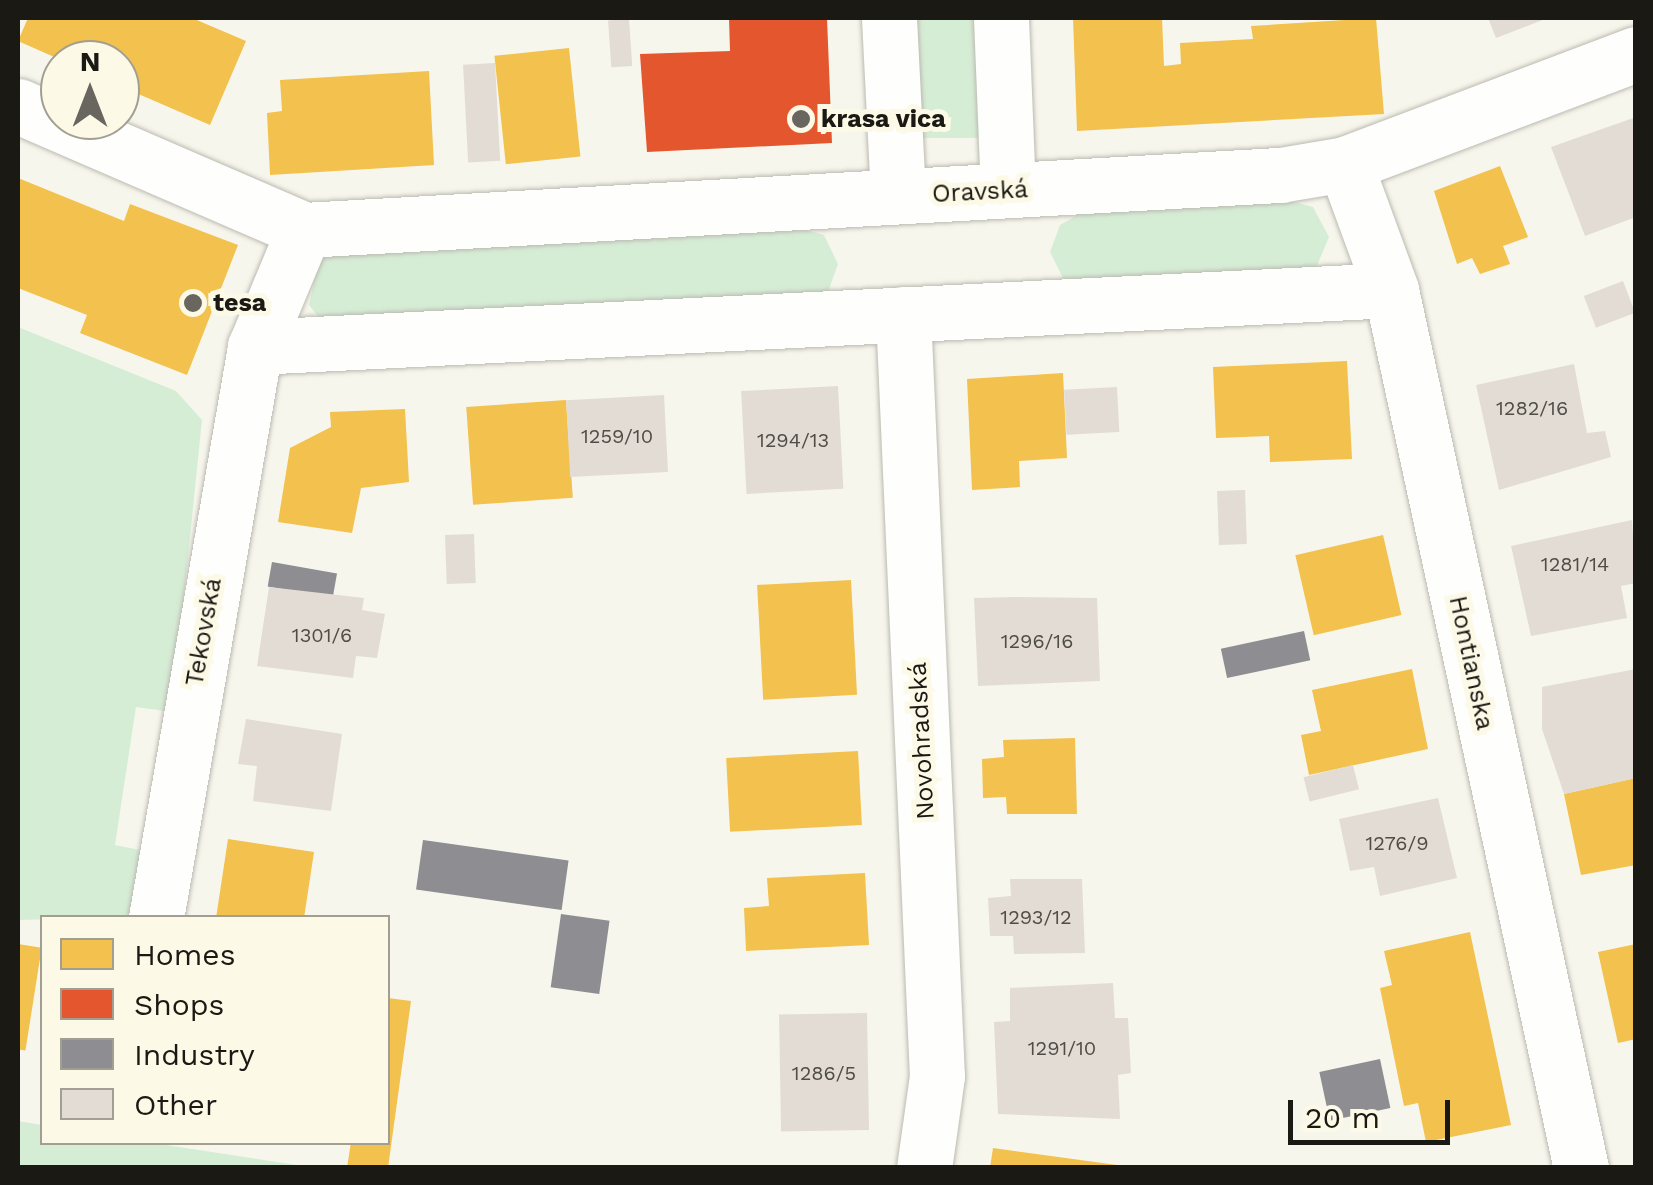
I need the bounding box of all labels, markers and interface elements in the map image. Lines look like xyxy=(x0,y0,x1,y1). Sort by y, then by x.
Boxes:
north arrow xyxy=(40,40,140,140)
text: N xyxy=(80,45,100,78)
place label: krasa vica xyxy=(821,104,947,134)
marker: krasa vica xyxy=(790,108,812,130)
street label: Oravská xyxy=(931,175,1029,209)
place label: tesa xyxy=(213,288,266,318)
marker: tesa xyxy=(182,292,204,314)
house number: 1282/16 xyxy=(1496,396,1568,420)
house number: 1259/10 xyxy=(581,424,653,448)
house number: 1294/13 xyxy=(757,428,829,452)
house number: 1281/14 xyxy=(1541,552,1609,576)
street label: Tekovská xyxy=(180,576,228,688)
street label: Hontianska xyxy=(1442,593,1500,733)
house number: 1301/6 xyxy=(292,623,352,647)
house number: 1296/16 xyxy=(1001,629,1073,653)
street label: Novohradská xyxy=(903,662,941,820)
house number: 1276/9 xyxy=(1365,831,1429,855)
house number: 1293/12 xyxy=(1000,905,1072,929)
legend xyxy=(40,915,390,1145)
text: Homes xyxy=(134,937,236,972)
text: Shops xyxy=(134,987,224,1022)
house number: 1291/10 xyxy=(1028,1036,1096,1060)
text: Industry xyxy=(134,1037,255,1072)
house number: 1286/5 xyxy=(792,1061,856,1085)
scale bar xyxy=(1293,1080,1456,1142)
text: Other xyxy=(134,1087,217,1122)
text: 20 m xyxy=(1305,1100,1380,1135)

